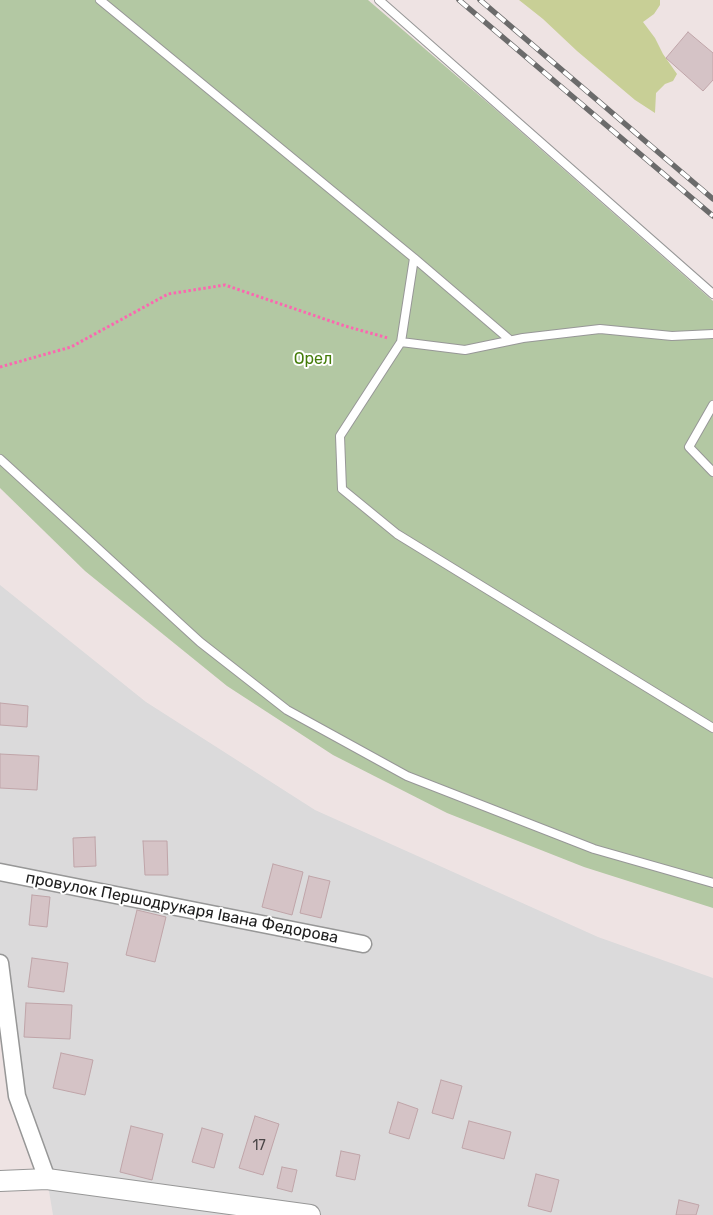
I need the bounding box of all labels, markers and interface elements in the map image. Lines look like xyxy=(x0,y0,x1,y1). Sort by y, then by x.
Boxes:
park label: Орел xyxy=(294,349,332,369)
street label: провулок Першодрукаря Івана Федорова xyxy=(24,868,340,948)
house number: 17 xyxy=(252,1138,266,1154)

